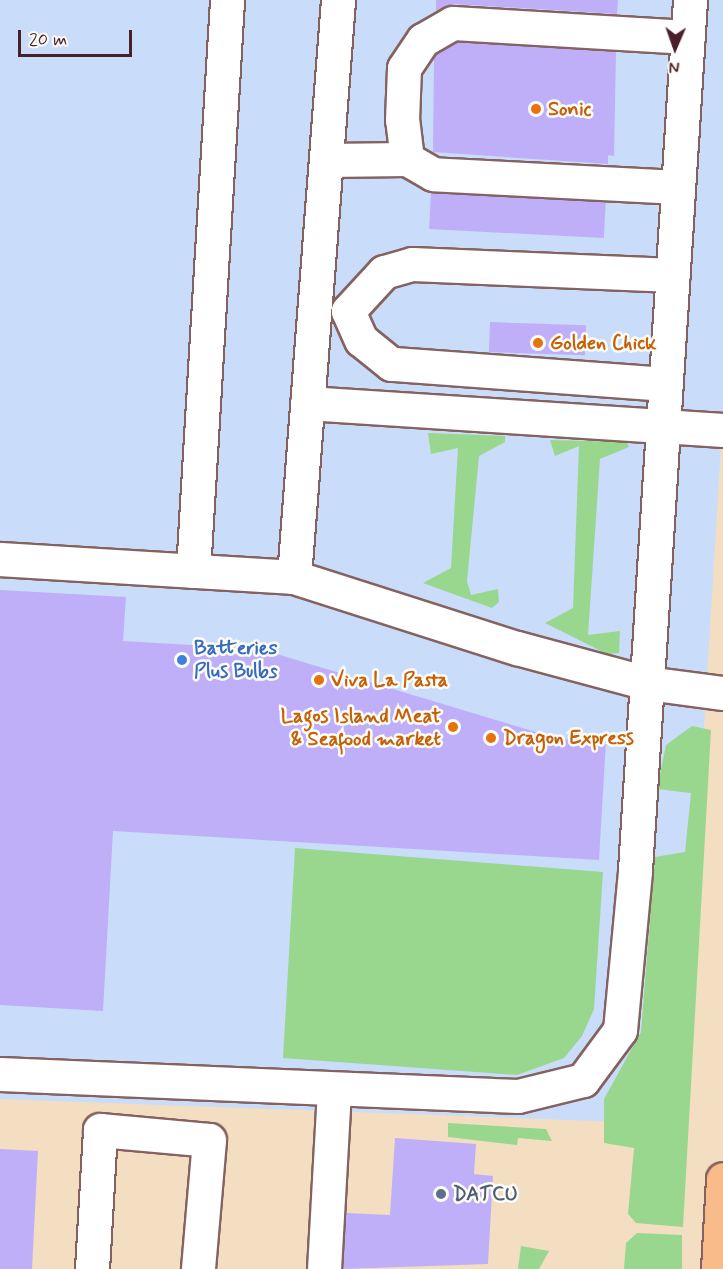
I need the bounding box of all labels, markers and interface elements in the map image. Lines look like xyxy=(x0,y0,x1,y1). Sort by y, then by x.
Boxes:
scale bar xyxy=(21,18,135,56)
north arrow xyxy=(645,18,705,78)
text: 20 m xyxy=(29,28,67,52)
text: N xyxy=(669,56,680,77)
place label: Sonic xyxy=(548,97,591,121)
marker: Sonic xyxy=(529,102,543,116)
place label: Golden Chick xyxy=(550,331,659,355)
marker: Golden Chick xyxy=(531,336,545,350)
place label: Batteries Plus Bulbs xyxy=(194,636,280,683)
marker: Batteries Plus Bulbs xyxy=(175,653,189,667)
place label: Viva La Pasta xyxy=(331,668,447,692)
marker: Viva La Pasta xyxy=(312,673,326,687)
place label: Lagos Island Meat & Seafood market xyxy=(280,704,441,751)
marker: Lagos Island Meat & Seafood market xyxy=(446,720,460,734)
place label: Dragon Express xyxy=(503,726,637,750)
marker: Dragon Express xyxy=(484,731,498,745)
place label: DATCU xyxy=(453,1182,518,1206)
marker: DATCU xyxy=(434,1187,448,1201)

